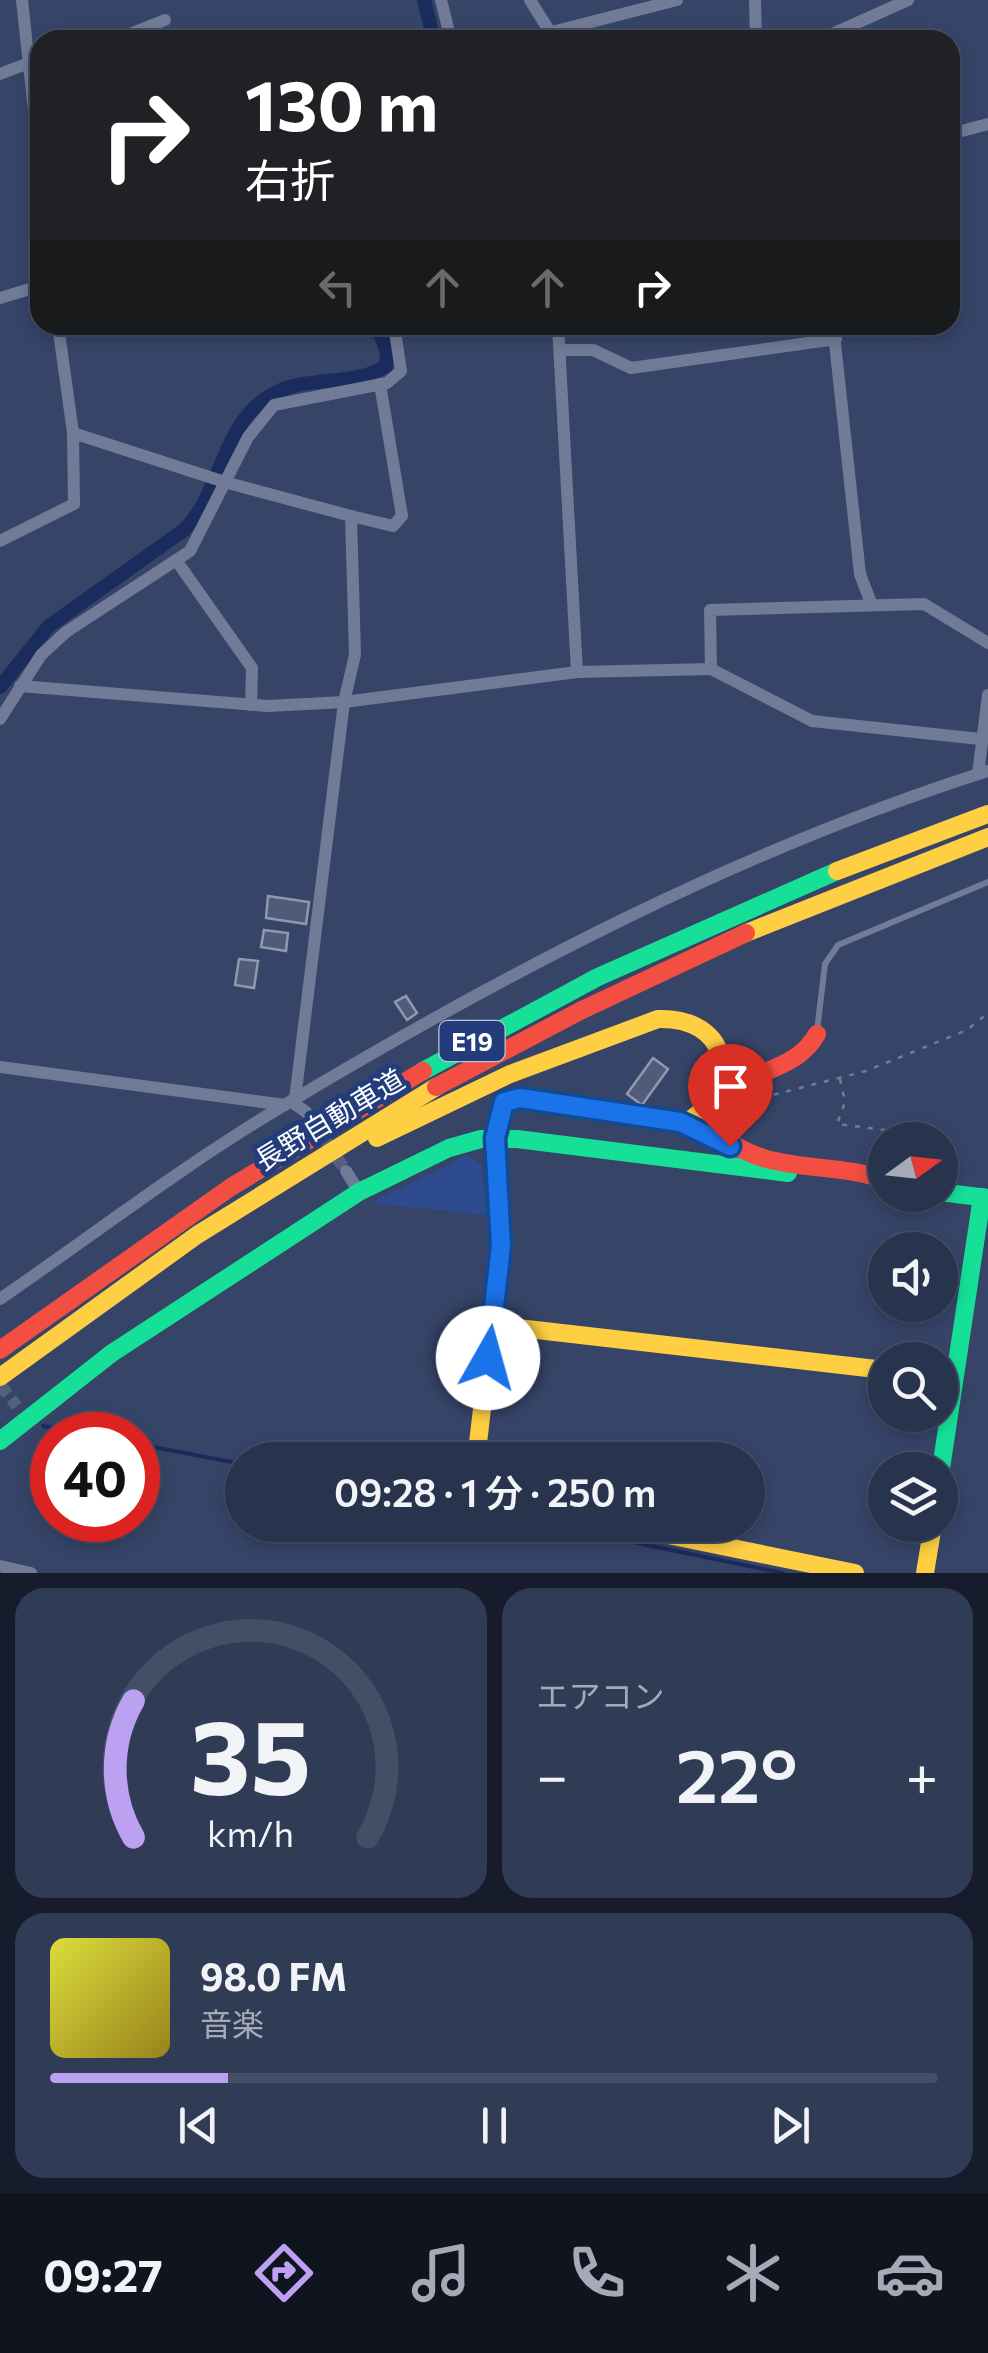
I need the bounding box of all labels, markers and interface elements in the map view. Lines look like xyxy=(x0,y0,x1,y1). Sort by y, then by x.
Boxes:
text: 130 m xyxy=(245,60,438,145)
icon: right xyxy=(80,70,210,200)
text: 右折 xyxy=(245,151,335,206)
icon: left xyxy=(310,260,365,315)
icon: ahead xyxy=(415,260,470,315)
icon: ahead xyxy=(520,260,575,315)
icon: right xyxy=(625,260,680,315)
road number: E19 xyxy=(440,1021,504,1061)
pin xyxy=(688,1044,773,1147)
icon: arrive xyxy=(703,1059,758,1114)
street label: 長野自動車道 xyxy=(248,1061,410,1177)
north arrow xyxy=(868,1122,958,1212)
map controls xyxy=(868,1122,958,1542)
button: sound xyxy=(868,1232,958,1322)
position arrow xyxy=(436,1306,540,1410)
button: search xyxy=(868,1342,958,1432)
speed limit sign: 40 xyxy=(30,1412,160,1542)
button: layers xyxy=(868,1452,958,1542)
text: 09:28 · 1 分 · 250 m xyxy=(334,1468,656,1515)
text: エアコン xyxy=(537,1675,665,1715)
text: 35 xyxy=(190,1689,311,1816)
text: 22° xyxy=(676,1727,798,1818)
text: − xyxy=(537,1740,568,1807)
text: + xyxy=(906,1740,938,1807)
text: km/h xyxy=(207,1811,294,1854)
text: 98.0 FM xyxy=(200,1952,347,1999)
text: 音楽 xyxy=(200,2003,264,2043)
icon: previous xyxy=(171,2098,226,2153)
icon: pause xyxy=(467,2098,522,2153)
icon: next xyxy=(763,2098,818,2153)
icon: directions xyxy=(249,2238,319,2308)
icon: music xyxy=(406,2238,476,2308)
icon: phone xyxy=(562,2238,632,2308)
icon: climate xyxy=(718,2238,788,2308)
icon: car xyxy=(875,2238,945,2308)
text: 09:27 xyxy=(43,2246,163,2301)

